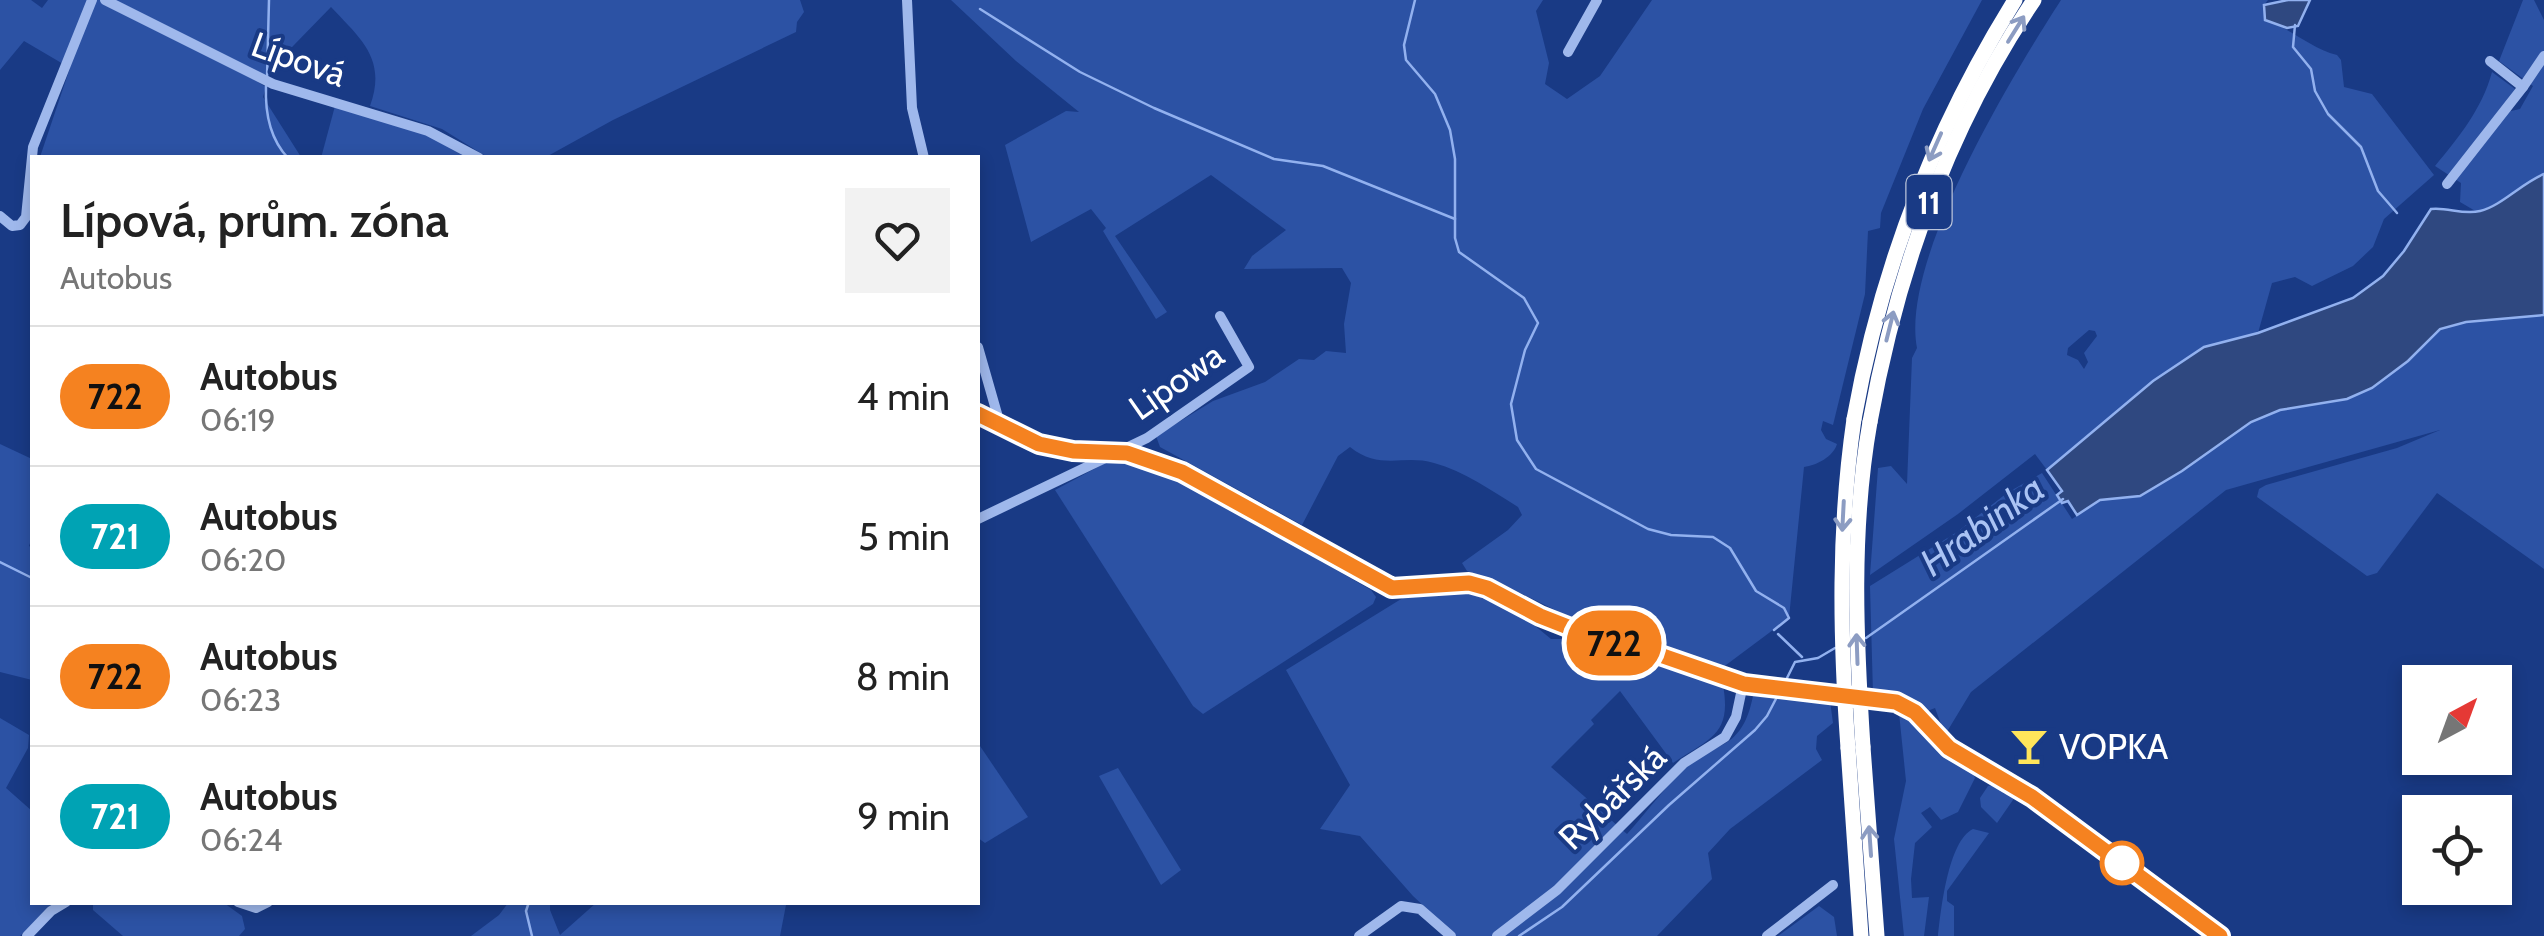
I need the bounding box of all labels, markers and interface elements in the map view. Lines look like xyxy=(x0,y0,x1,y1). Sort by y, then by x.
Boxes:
one-way arrow xyxy=(2006,15,2026,43)
street label: Lípová xyxy=(246,22,352,96)
one-way arrow xyxy=(1925,131,1944,161)
road number: 11 xyxy=(1906,175,1952,229)
button: heart xyxy=(845,188,950,293)
text: Lípová, prům. zóna xyxy=(60,191,449,249)
text: Autobus xyxy=(60,258,172,297)
one-way arrow xyxy=(1881,311,1900,343)
street label: Lipowa xyxy=(1120,333,1232,429)
text: Autobus xyxy=(200,353,338,400)
text: 4 min xyxy=(857,373,950,420)
text: 722 xyxy=(88,375,142,418)
text: 06:19 xyxy=(200,400,276,439)
water label: Hrabinka xyxy=(1911,464,2053,586)
text: Autobus xyxy=(200,493,338,540)
one-way arrow xyxy=(1833,499,1852,531)
text: 5 min xyxy=(858,513,950,560)
text: 721 xyxy=(90,515,140,558)
text: 06:20 xyxy=(200,540,286,579)
line badge: 722 xyxy=(1556,610,1672,676)
text: 722 xyxy=(1587,622,1641,665)
text: Autobus xyxy=(200,633,338,680)
one-way arrow xyxy=(1848,634,1867,666)
text: 8 min xyxy=(856,653,950,700)
text: 722 xyxy=(88,655,142,698)
north arrow xyxy=(2402,665,2512,775)
map controls xyxy=(2402,665,2512,905)
text: 06:23 xyxy=(200,680,281,719)
bar icon: VOPKA xyxy=(2008,725,2050,767)
place label: VOPKA xyxy=(2059,725,2169,768)
street label: Rybářská xyxy=(1549,735,1675,859)
text: Autobus xyxy=(200,773,338,820)
text: 9 min xyxy=(857,793,950,840)
text: 721 xyxy=(90,795,140,838)
button: locate xyxy=(2402,795,2512,905)
text: 06:24 xyxy=(200,820,282,859)
one-way arrow xyxy=(1860,826,1879,858)
unlabelled marker xyxy=(2101,842,2143,884)

